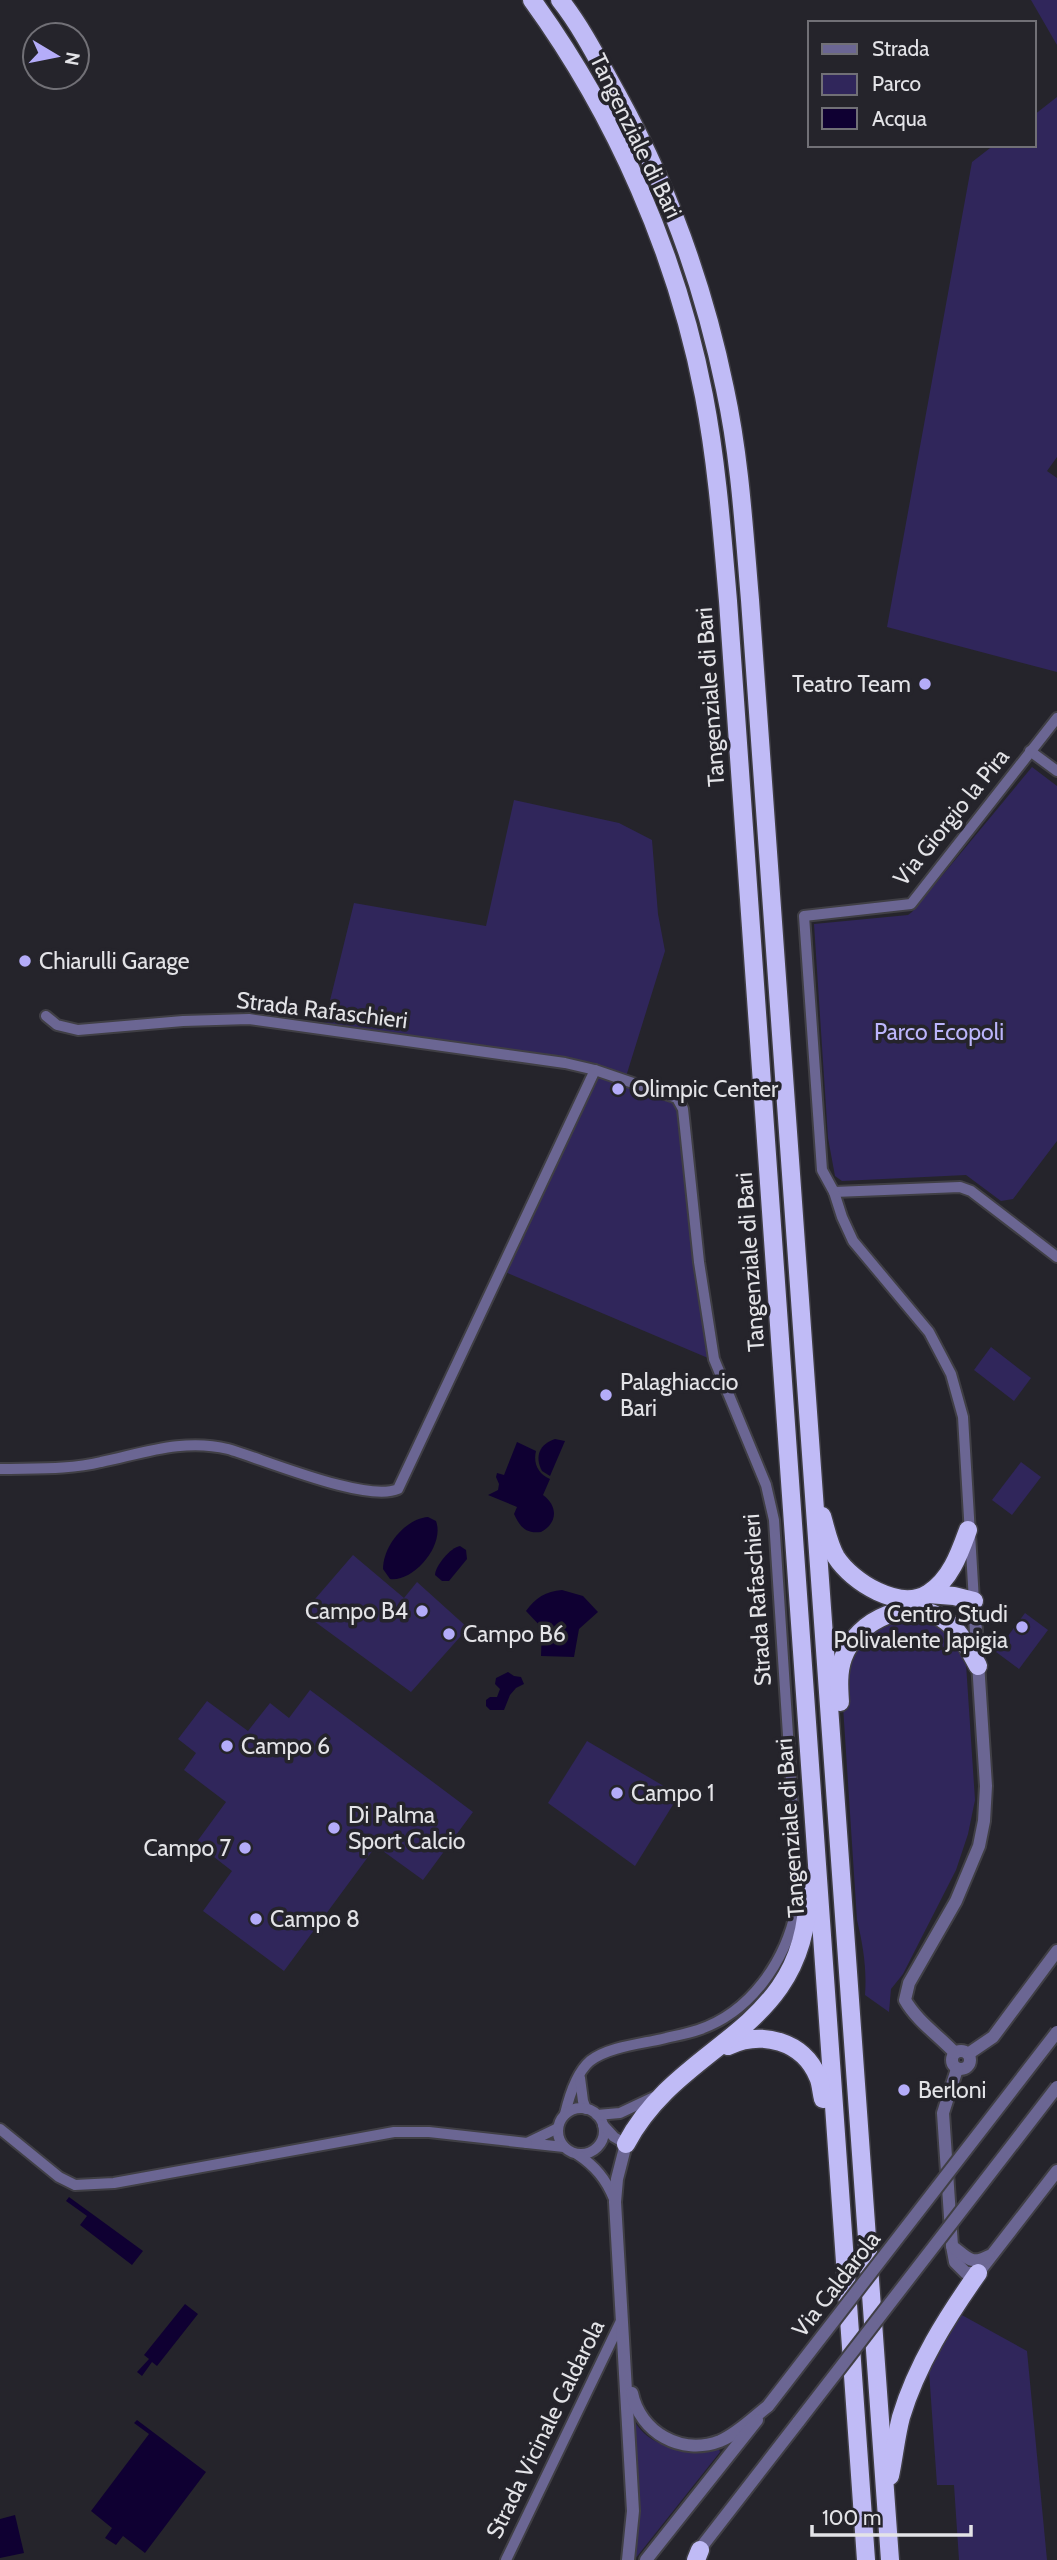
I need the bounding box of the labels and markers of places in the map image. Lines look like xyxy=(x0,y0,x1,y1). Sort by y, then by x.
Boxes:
place label: Teatro Team xyxy=(792,670,911,698)
marker: Teatro Team xyxy=(917,676,933,692)
place label: Chiarulli Garage xyxy=(39,947,190,975)
marker: Chiarulli Garage xyxy=(17,953,33,969)
place label: Olimpic Center xyxy=(632,1075,779,1103)
marker: Olimpic Center xyxy=(610,1081,626,1097)
place label: Palaghiaccio Bari xyxy=(620,1368,738,1422)
marker: Palaghiaccio Bari xyxy=(598,1387,614,1403)
place label: Campo B4 xyxy=(305,1597,408,1625)
place label: Centro Studi Polivalente Japigia xyxy=(833,1600,1008,1654)
marker: Campo B4 xyxy=(414,1603,430,1619)
marker: Centro Studi Polivalente Japigia xyxy=(1014,1619,1030,1635)
place label: Campo B6 xyxy=(463,1620,566,1648)
marker: Campo B6 xyxy=(441,1626,457,1642)
place label: Campo 6 xyxy=(241,1732,330,1760)
marker: Campo 6 xyxy=(219,1738,235,1754)
place label: Campo 1 xyxy=(631,1779,715,1807)
marker: Campo 1 xyxy=(609,1785,625,1801)
place label: Di Palma Sport Calcio xyxy=(348,1801,465,1855)
marker: Di Palma Sport Calcio xyxy=(326,1820,342,1836)
place label: Campo 7 xyxy=(143,1834,231,1862)
marker: Campo 7 xyxy=(237,1840,253,1856)
place label: Campo 8 xyxy=(270,1905,360,1933)
marker: Campo 8 xyxy=(248,1911,264,1927)
place label: Berloni xyxy=(918,2076,986,2104)
marker: Berloni xyxy=(896,2082,912,2098)

